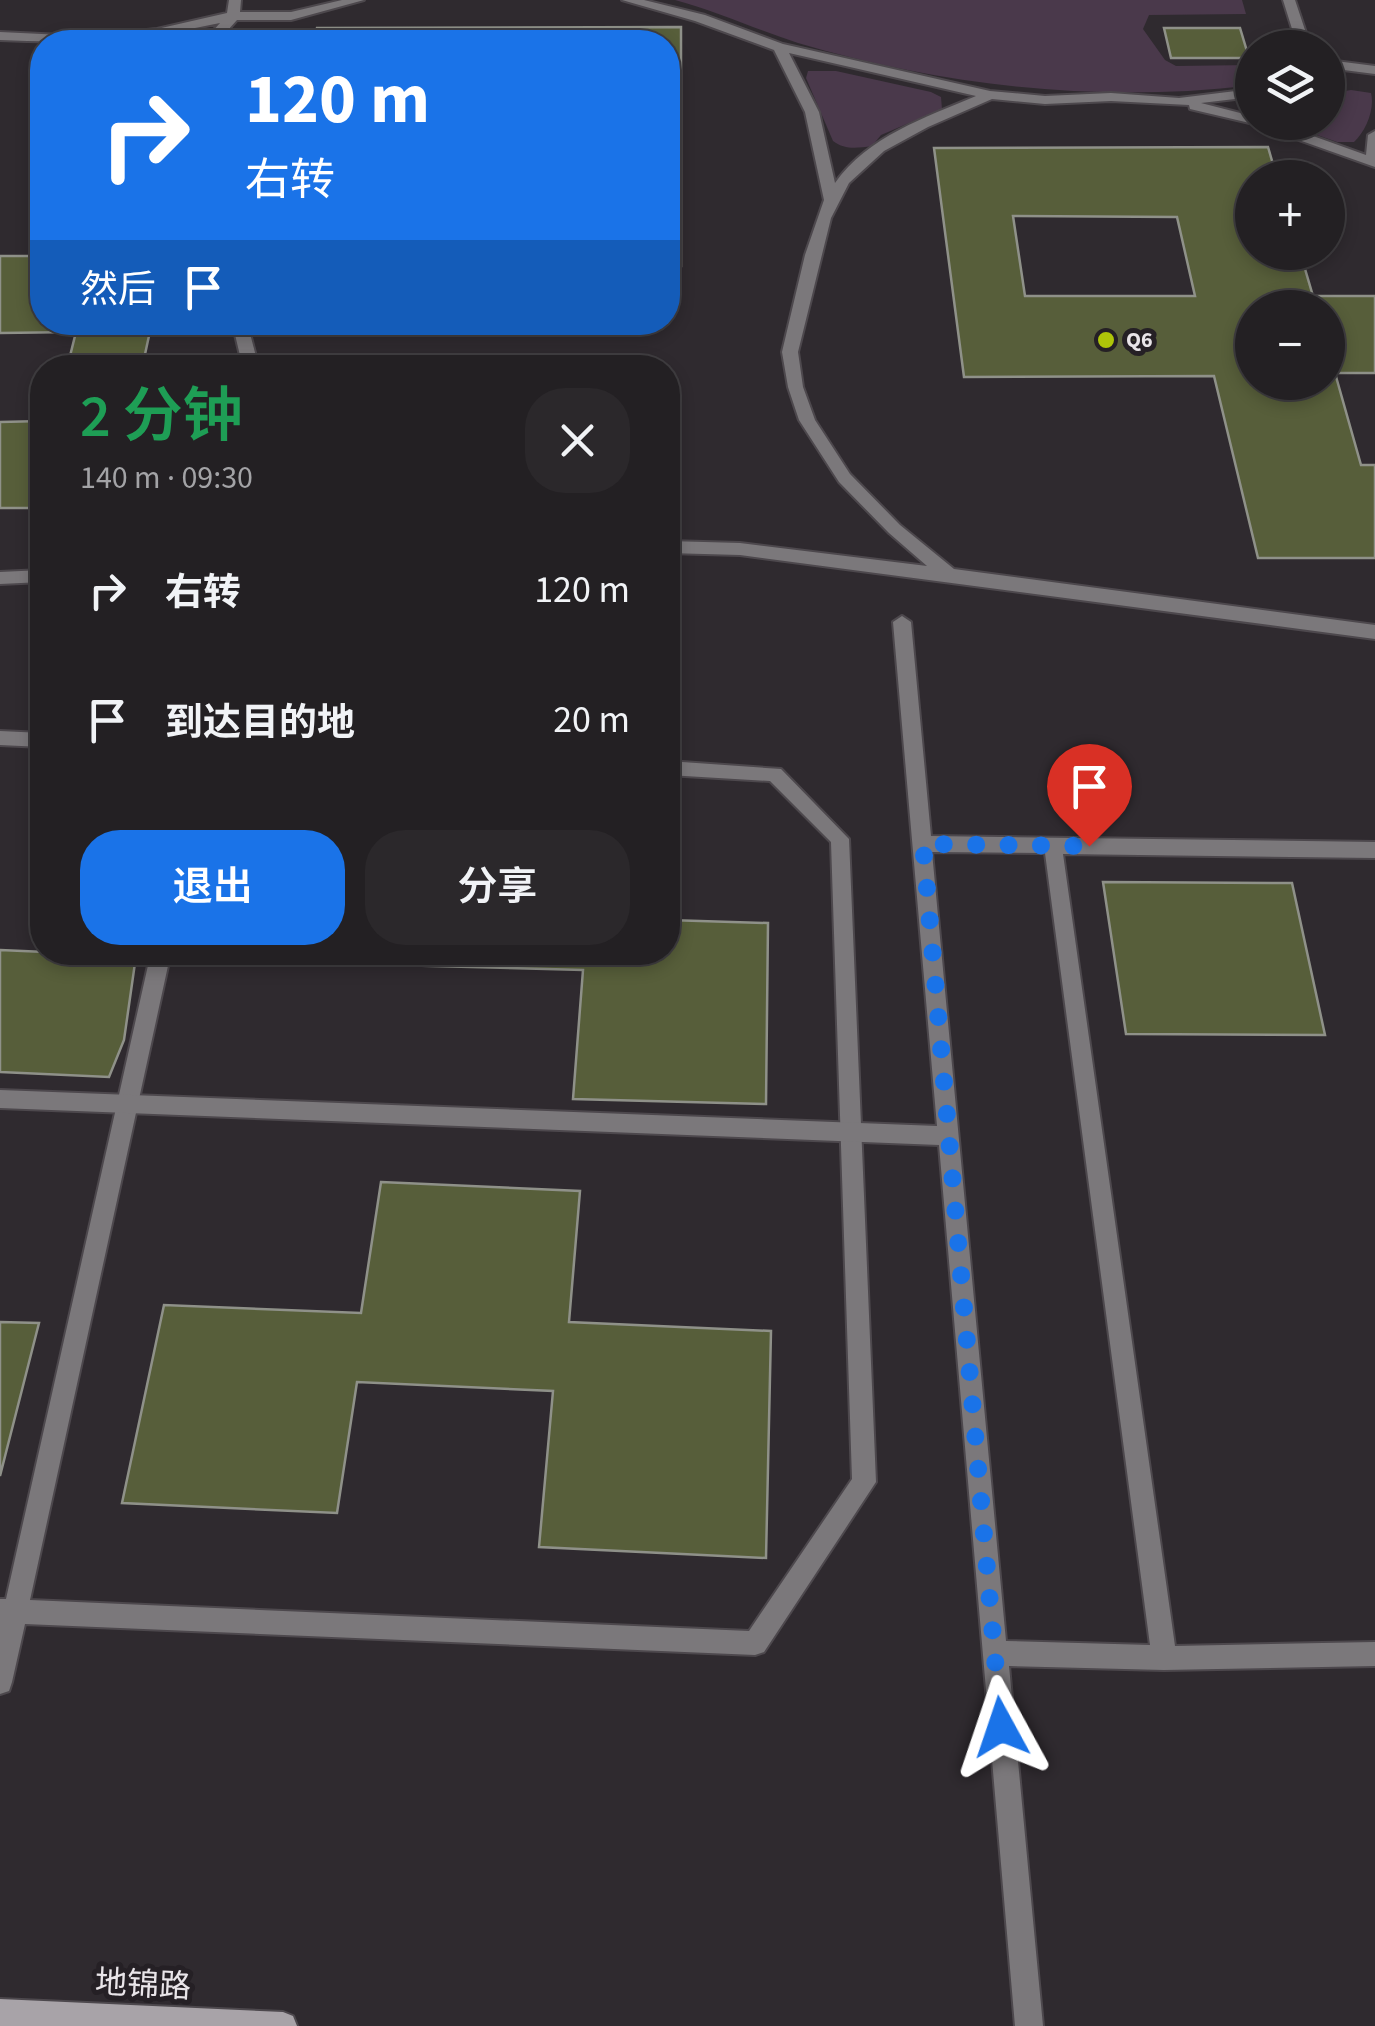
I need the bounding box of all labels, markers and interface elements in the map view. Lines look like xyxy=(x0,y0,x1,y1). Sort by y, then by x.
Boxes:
map controls xyxy=(1235,30,1345,400)
button: layers xyxy=(1235,30,1345,140)
text: 120 m xyxy=(245,50,430,150)
icon: right xyxy=(80,70,210,200)
text: 右转 xyxy=(245,149,335,213)
button: + xyxy=(1235,160,1345,270)
icon: arrive xyxy=(176,260,231,315)
text: 然后 xyxy=(80,263,156,317)
button: − xyxy=(1235,290,1345,400)
place label: Q6 xyxy=(1126,324,1153,356)
marker: Q6 xyxy=(1095,329,1117,351)
text: 2 分钟 xyxy=(80,375,243,460)
button: close xyxy=(525,388,630,493)
text: 140 m · 09:30 xyxy=(80,455,253,501)
icon: right xyxy=(80,563,135,618)
text: 120 m xyxy=(534,563,630,617)
text: 右转 xyxy=(165,566,241,620)
icon: arrive xyxy=(80,693,135,748)
text: 20 m xyxy=(553,693,630,747)
text: 到达目的地 xyxy=(165,696,355,750)
pin xyxy=(1047,744,1132,847)
icon: arrive xyxy=(1062,759,1117,814)
button: 退出 xyxy=(80,830,345,945)
button: 分享 xyxy=(365,830,630,945)
position arrow xyxy=(949,1675,1053,1779)
street label: 地锦路 xyxy=(94,1960,192,2010)

